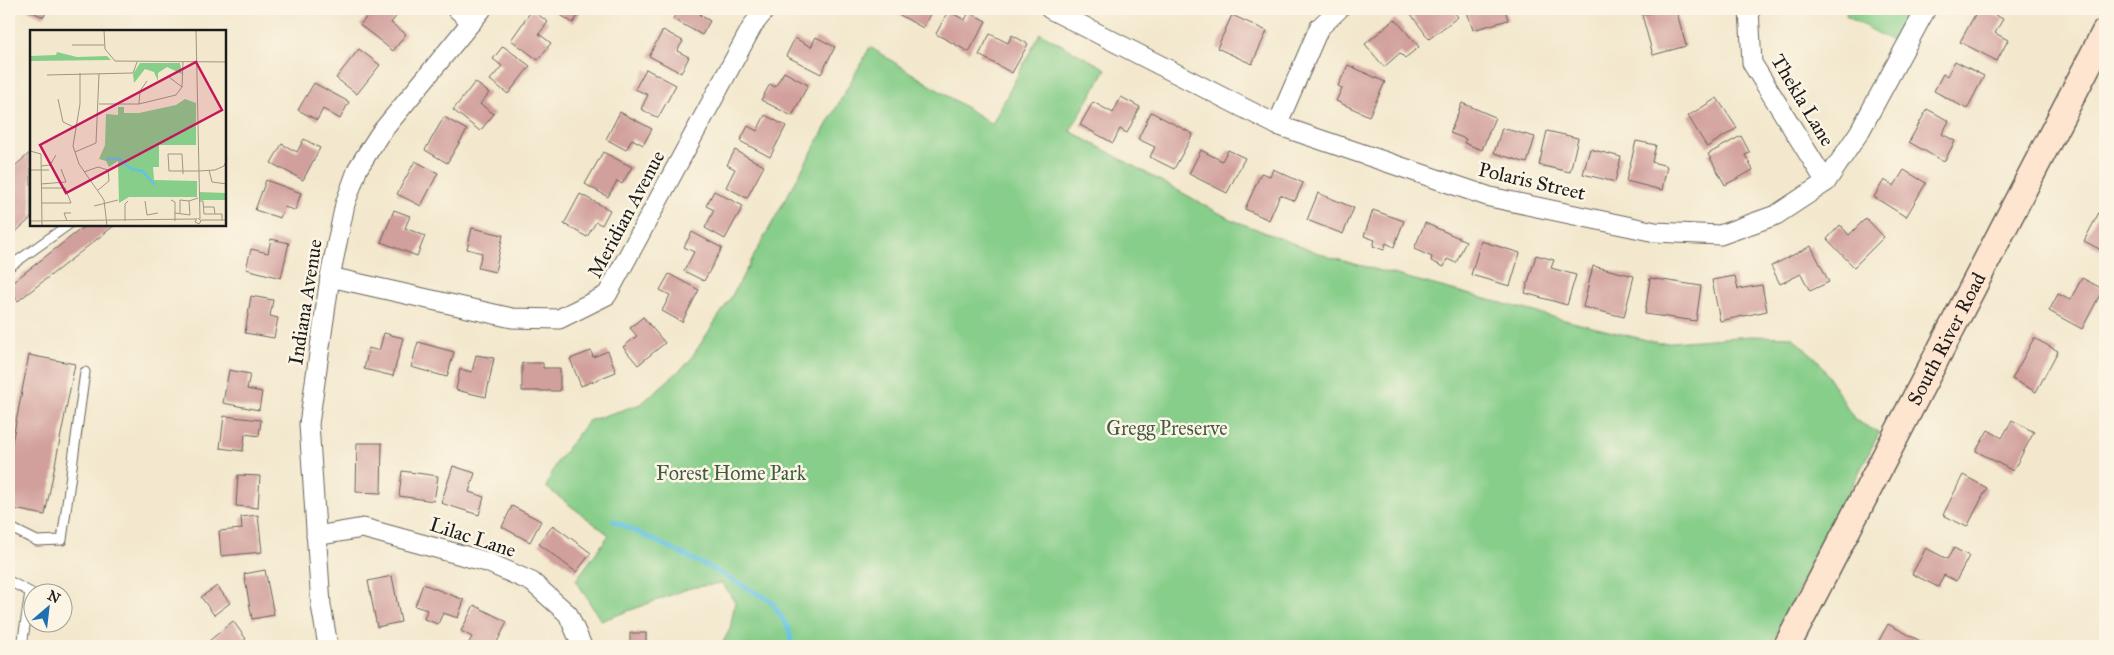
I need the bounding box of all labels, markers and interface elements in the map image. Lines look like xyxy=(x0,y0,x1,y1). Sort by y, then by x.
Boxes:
inset map xyxy=(30,30,226,226)
street label: Thekla Lane xyxy=(1766,50,1840,150)
street label: Meridian Avenue xyxy=(582,146,670,282)
street label: Polaris Street xyxy=(1476,157,1588,205)
street label: Indiana Avenue xyxy=(283,237,327,367)
street label: South River Road xyxy=(1902,268,1990,409)
park label: Gregg Preserve xyxy=(1106,416,1228,441)
park label: Forest Home Park xyxy=(656,461,807,485)
street label: Lilac Lane xyxy=(427,512,519,562)
north arrow xyxy=(22,582,72,632)
text: N xyxy=(45,587,63,607)

